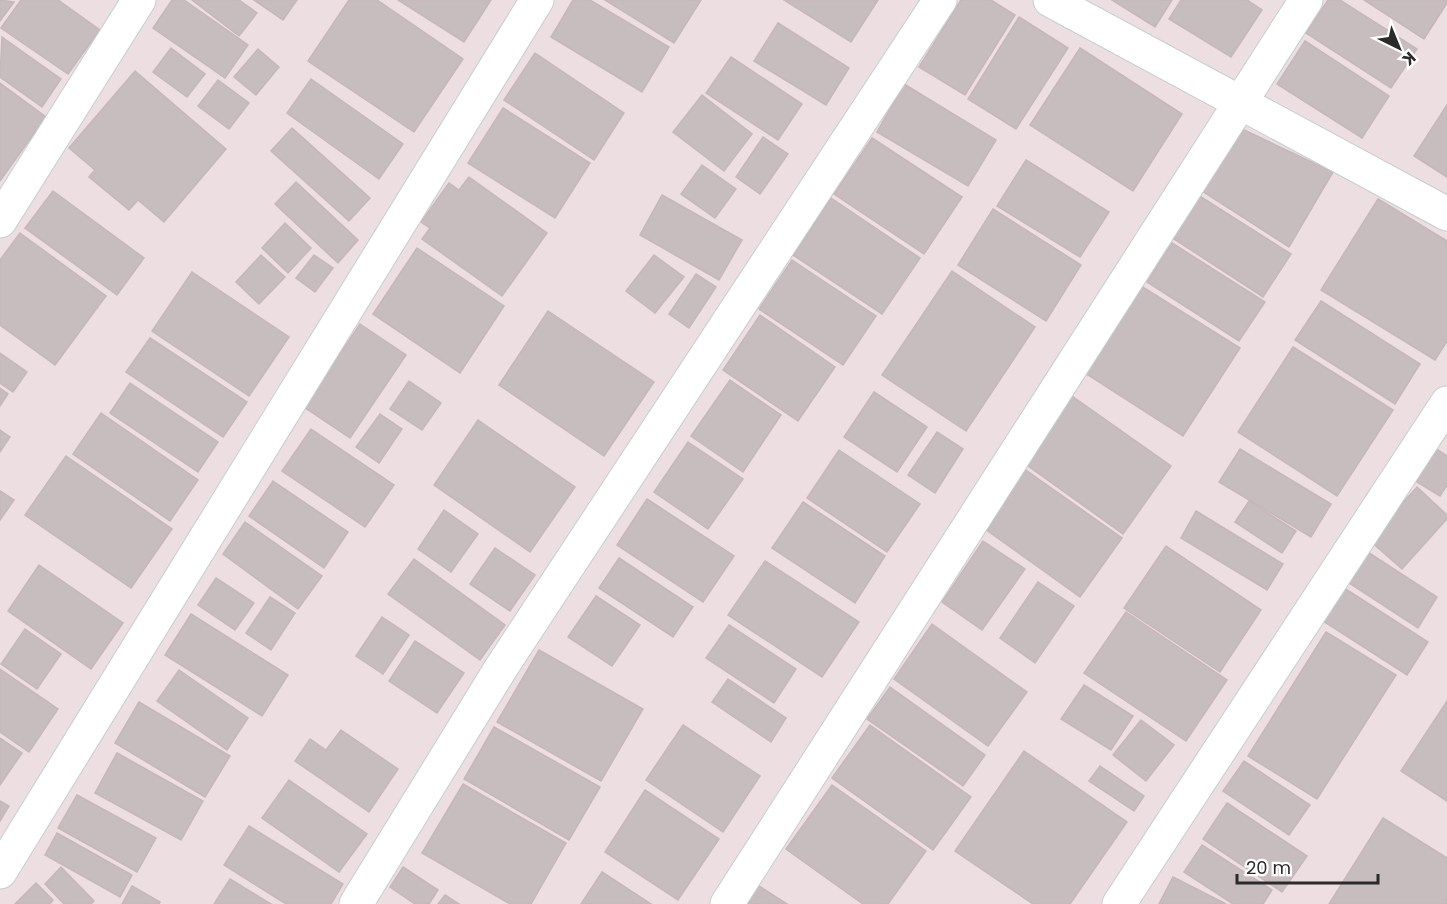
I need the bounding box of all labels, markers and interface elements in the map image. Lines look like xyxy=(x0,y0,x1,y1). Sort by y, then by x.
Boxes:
north arrow xyxy=(1369,18,1429,78)
text: K xyxy=(1397,46,1421,71)
scale bar xyxy=(1237,847,1378,885)
text: 20 m xyxy=(1246,855,1291,880)

